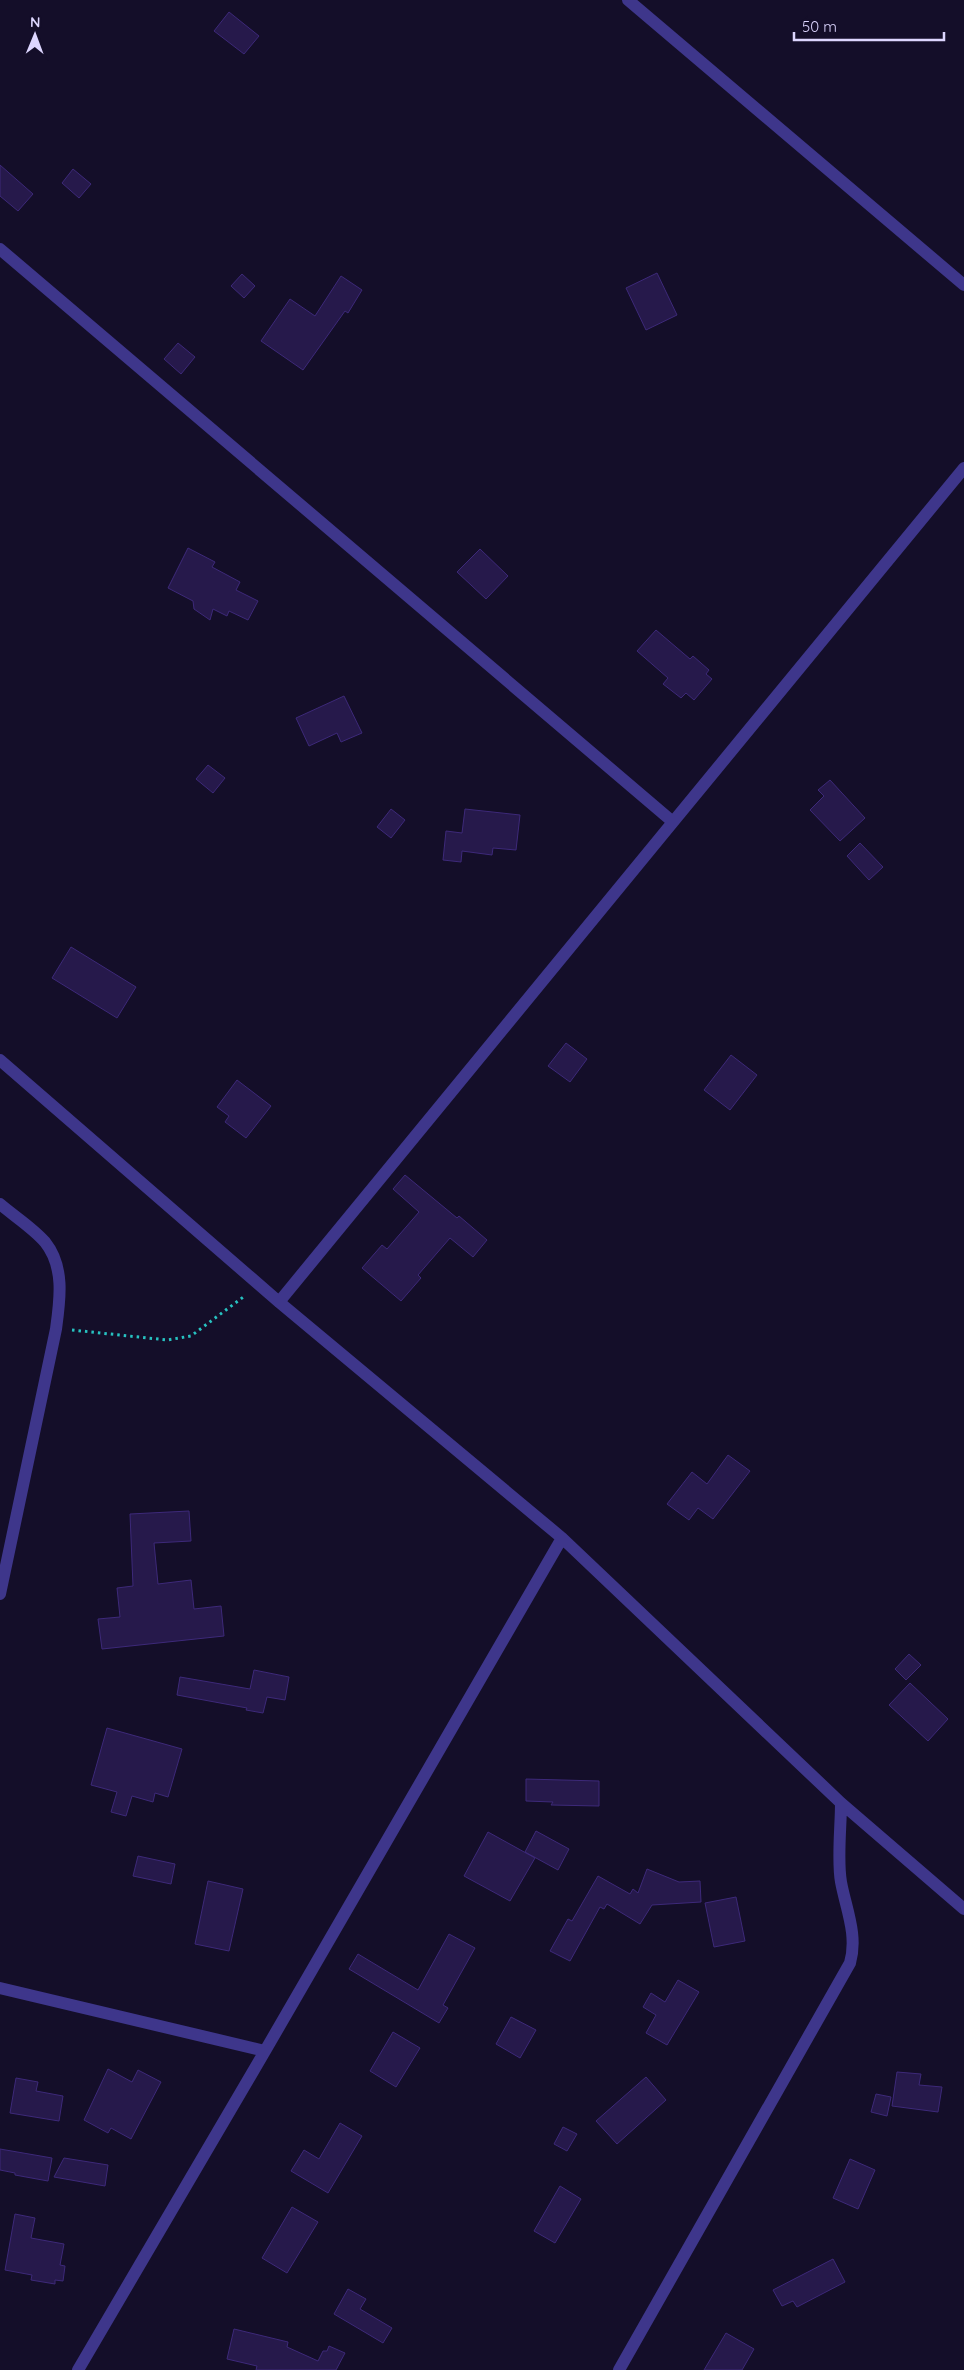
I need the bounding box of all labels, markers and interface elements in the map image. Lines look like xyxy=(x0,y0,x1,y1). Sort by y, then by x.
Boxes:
north arrow xyxy=(10,10,60,60)
scale bar xyxy=(794,10,944,42)
text: N xyxy=(30,13,41,31)
text: 50 m xyxy=(802,17,837,36)

